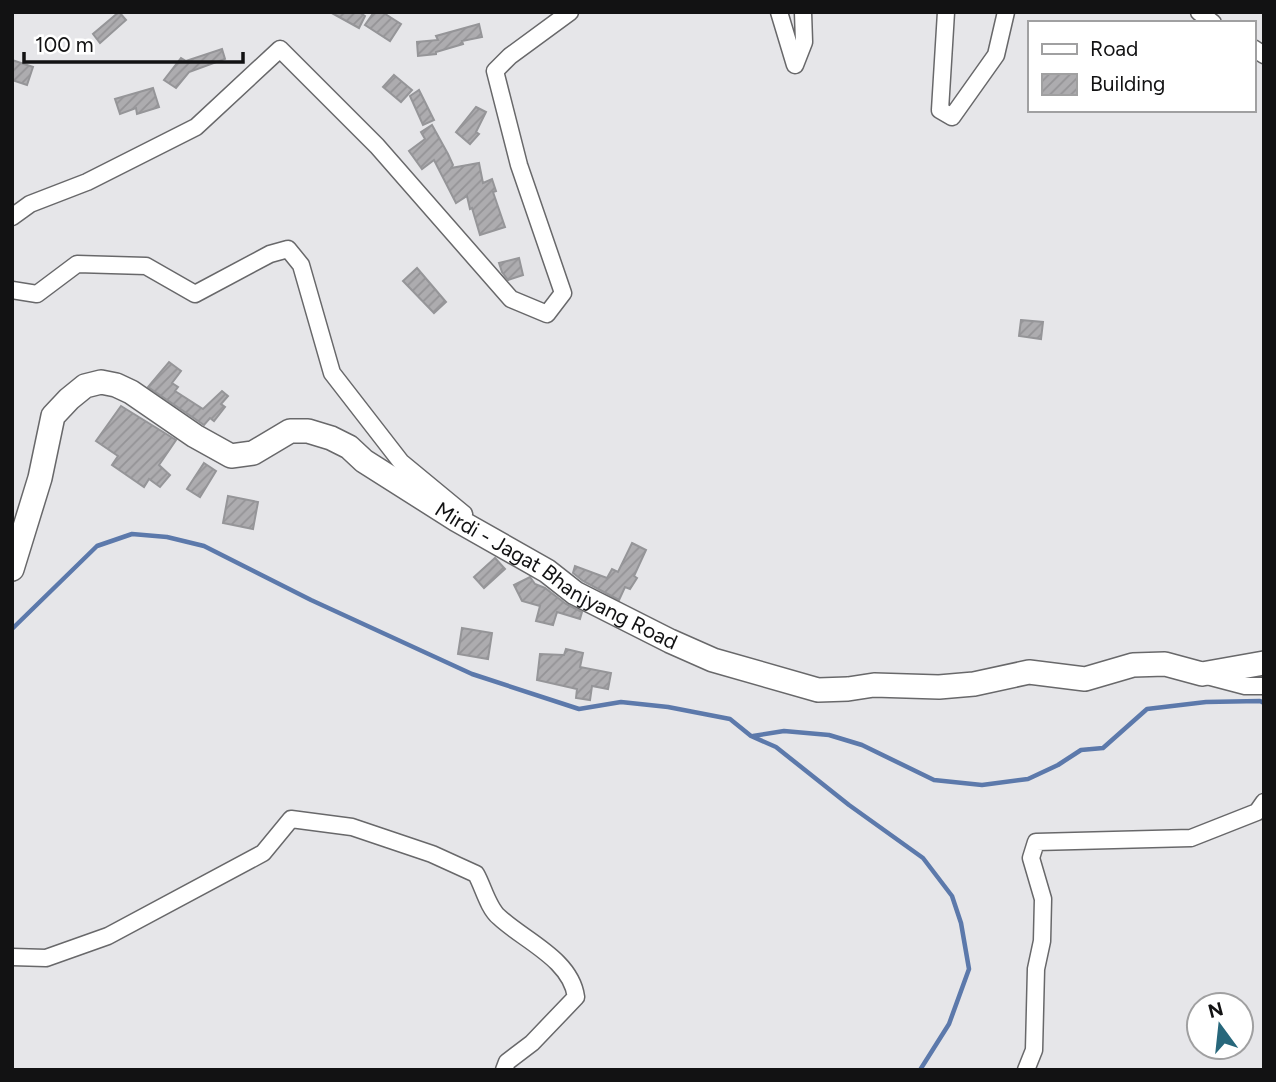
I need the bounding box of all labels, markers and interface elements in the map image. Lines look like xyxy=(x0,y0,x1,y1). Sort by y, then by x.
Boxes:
scale bar xyxy=(24,21,243,65)
legend xyxy=(1028,21,1255,112)
text: 100 m xyxy=(35,32,94,57)
text: Road xyxy=(1090,36,1138,61)
text: Building xyxy=(1090,71,1165,96)
street label: Mirdi - Jagat Bhanjyang Road xyxy=(431,496,681,655)
north arrow xyxy=(1185,991,1255,1061)
text: N xyxy=(1206,997,1226,1023)

